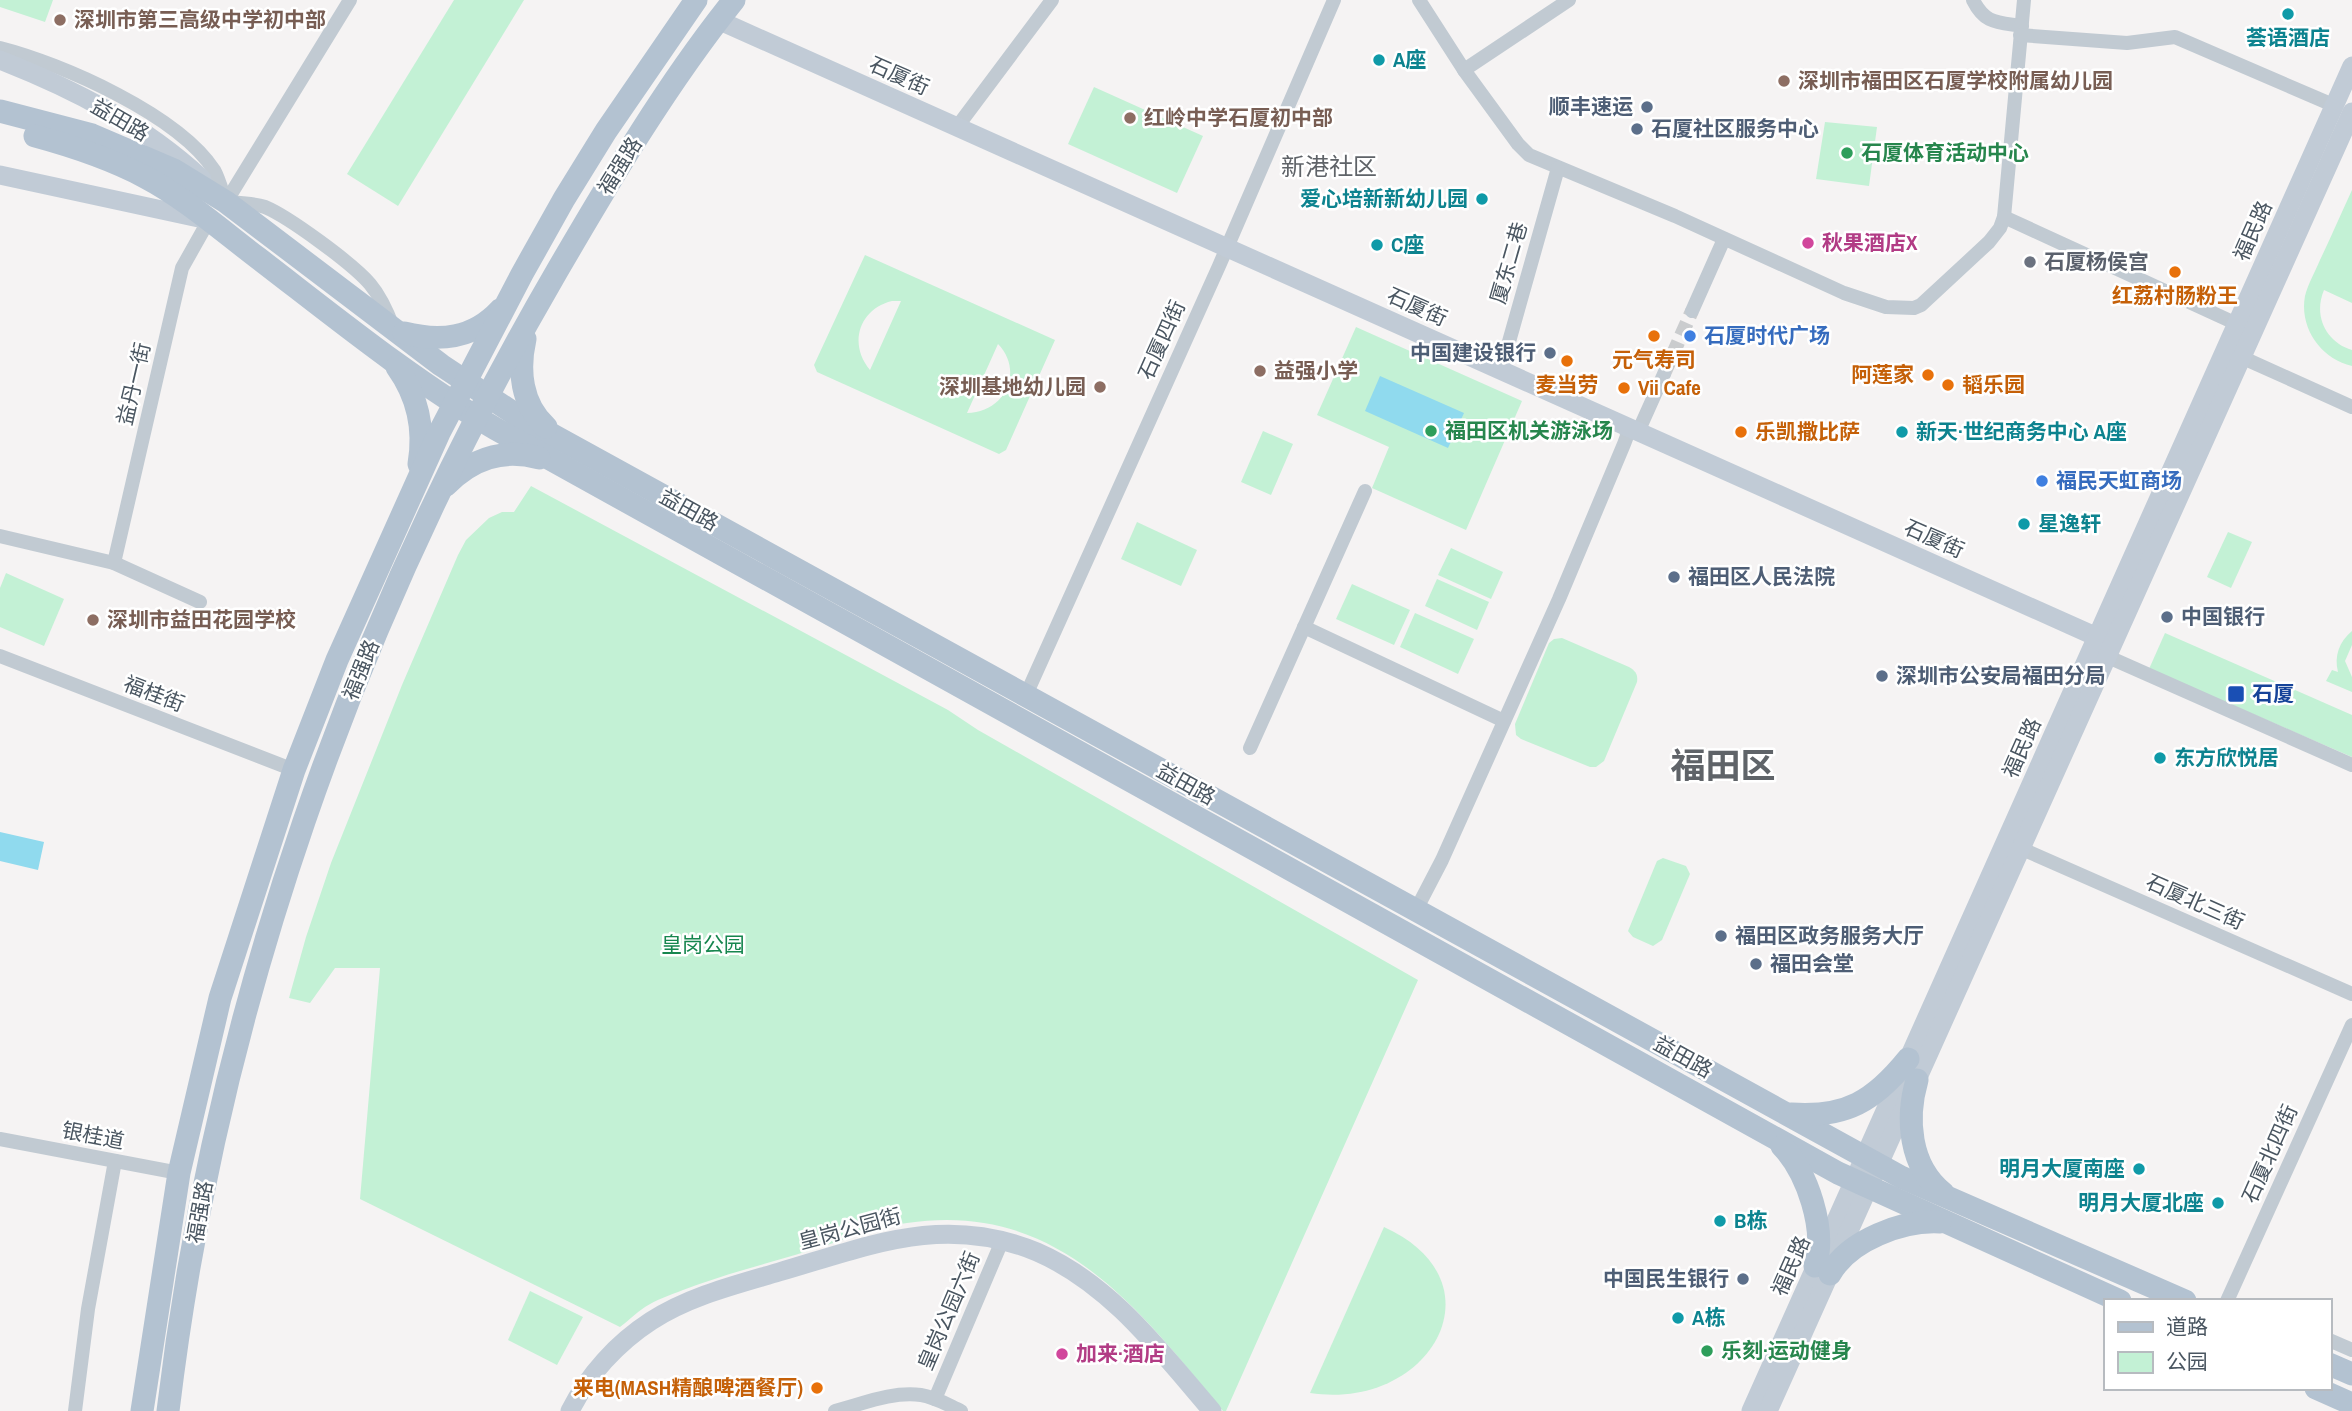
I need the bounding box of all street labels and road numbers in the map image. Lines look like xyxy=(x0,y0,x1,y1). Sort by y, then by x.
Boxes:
street label: 石厦街 xyxy=(865,49,934,102)
street label: 益田路 xyxy=(86,91,155,148)
street label: 福强路 xyxy=(591,131,649,200)
street label: 福民路 xyxy=(2226,196,2279,265)
street label: 厦东二巷 xyxy=(1483,218,1534,307)
street label: 石厦街 xyxy=(1383,280,1452,333)
street label: 石厦四街 xyxy=(1131,296,1192,384)
street label: 益丹一街 xyxy=(110,340,157,428)
street label: 益田路 xyxy=(655,482,724,538)
street label: 石厦街 xyxy=(1900,512,1969,565)
street label: 福强路 xyxy=(335,635,386,704)
street label: 福桂街 xyxy=(120,669,189,718)
street label: 福民路 xyxy=(1995,713,2048,782)
street label: 益田路 xyxy=(1152,756,1221,812)
street label: 石厦北三街 xyxy=(2141,867,2249,936)
street label: 益田路 xyxy=(1649,1029,1718,1085)
street label: 石厦北四街 xyxy=(2235,1100,2304,1208)
street label: 银桂道 xyxy=(59,1115,127,1156)
street label: 福强路 xyxy=(180,1178,219,1245)
street label: 皇岗公园街 xyxy=(795,1201,904,1256)
street label: 福民路 xyxy=(1764,1231,1817,1300)
street label: 皇岗公园六街 xyxy=(911,1247,987,1374)

